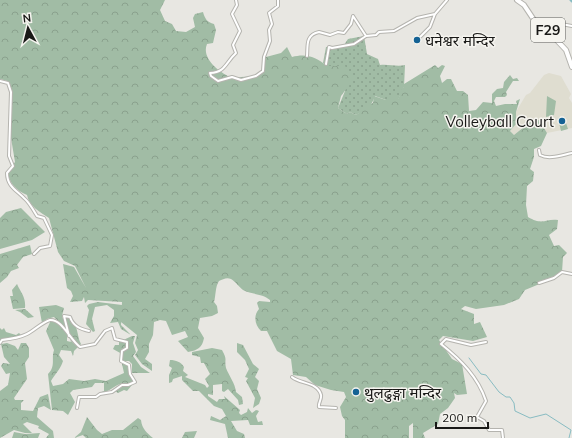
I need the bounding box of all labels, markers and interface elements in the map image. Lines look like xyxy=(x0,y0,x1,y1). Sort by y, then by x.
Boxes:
north arrow xyxy=(8,8,48,48)
text: N xyxy=(22,11,32,26)
road number: F29 xyxy=(531,18,565,42)
place label: धनेश्वर मन्दिर xyxy=(425,31,495,50)
marker: धनेश्वर मन्दिर xyxy=(412,35,422,45)
place label: Volleyball Court xyxy=(446,112,554,131)
marker: Volleyball Court xyxy=(557,116,567,126)
place label: थुलढुङ्गा मन्दिर xyxy=(364,383,442,403)
marker: थुलढुङ्गा मन्दिर xyxy=(351,387,361,397)
scale bar xyxy=(436,404,488,430)
text: 200 m xyxy=(442,410,477,425)

